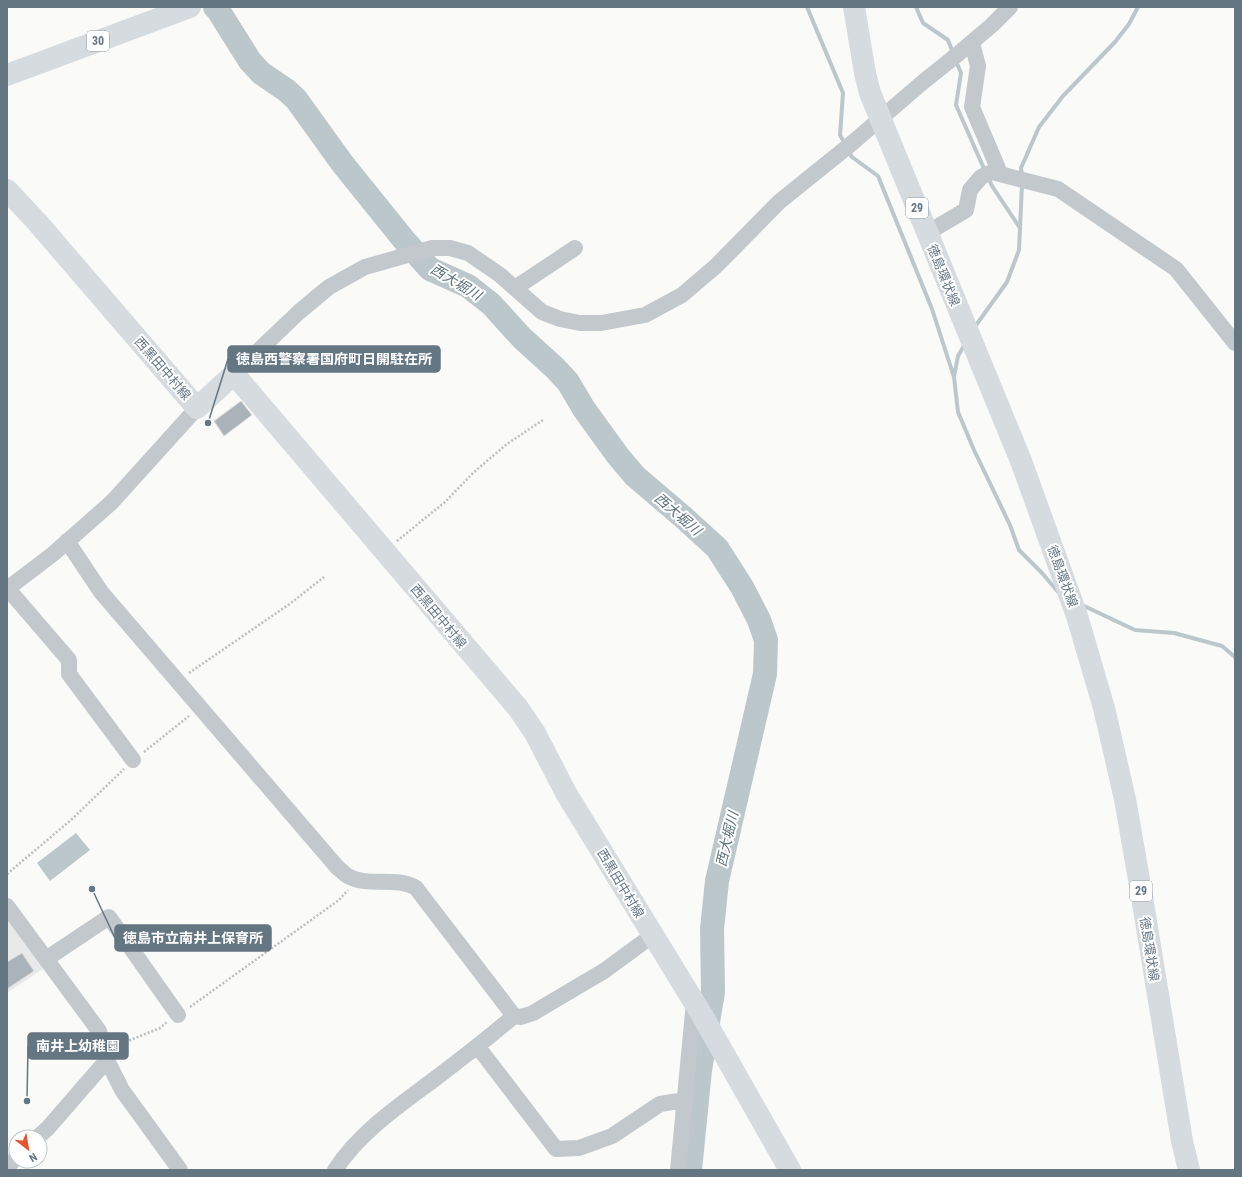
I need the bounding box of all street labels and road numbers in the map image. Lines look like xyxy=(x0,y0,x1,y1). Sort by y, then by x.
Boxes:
road number: 30 xyxy=(87,31,109,51)
road number: 29 xyxy=(906,198,928,218)
street label: 徳島環状線 xyxy=(924,242,963,308)
street label: 西黒田中村線 xyxy=(131,334,194,403)
street label: 徳島環状線 xyxy=(1044,543,1081,609)
street label: 西黒田中村線 xyxy=(408,582,469,651)
street label: 西黒田中村線 xyxy=(594,846,647,921)
road number: 29 xyxy=(1130,881,1152,901)
street label: 徳島環状線 xyxy=(1137,916,1162,982)

